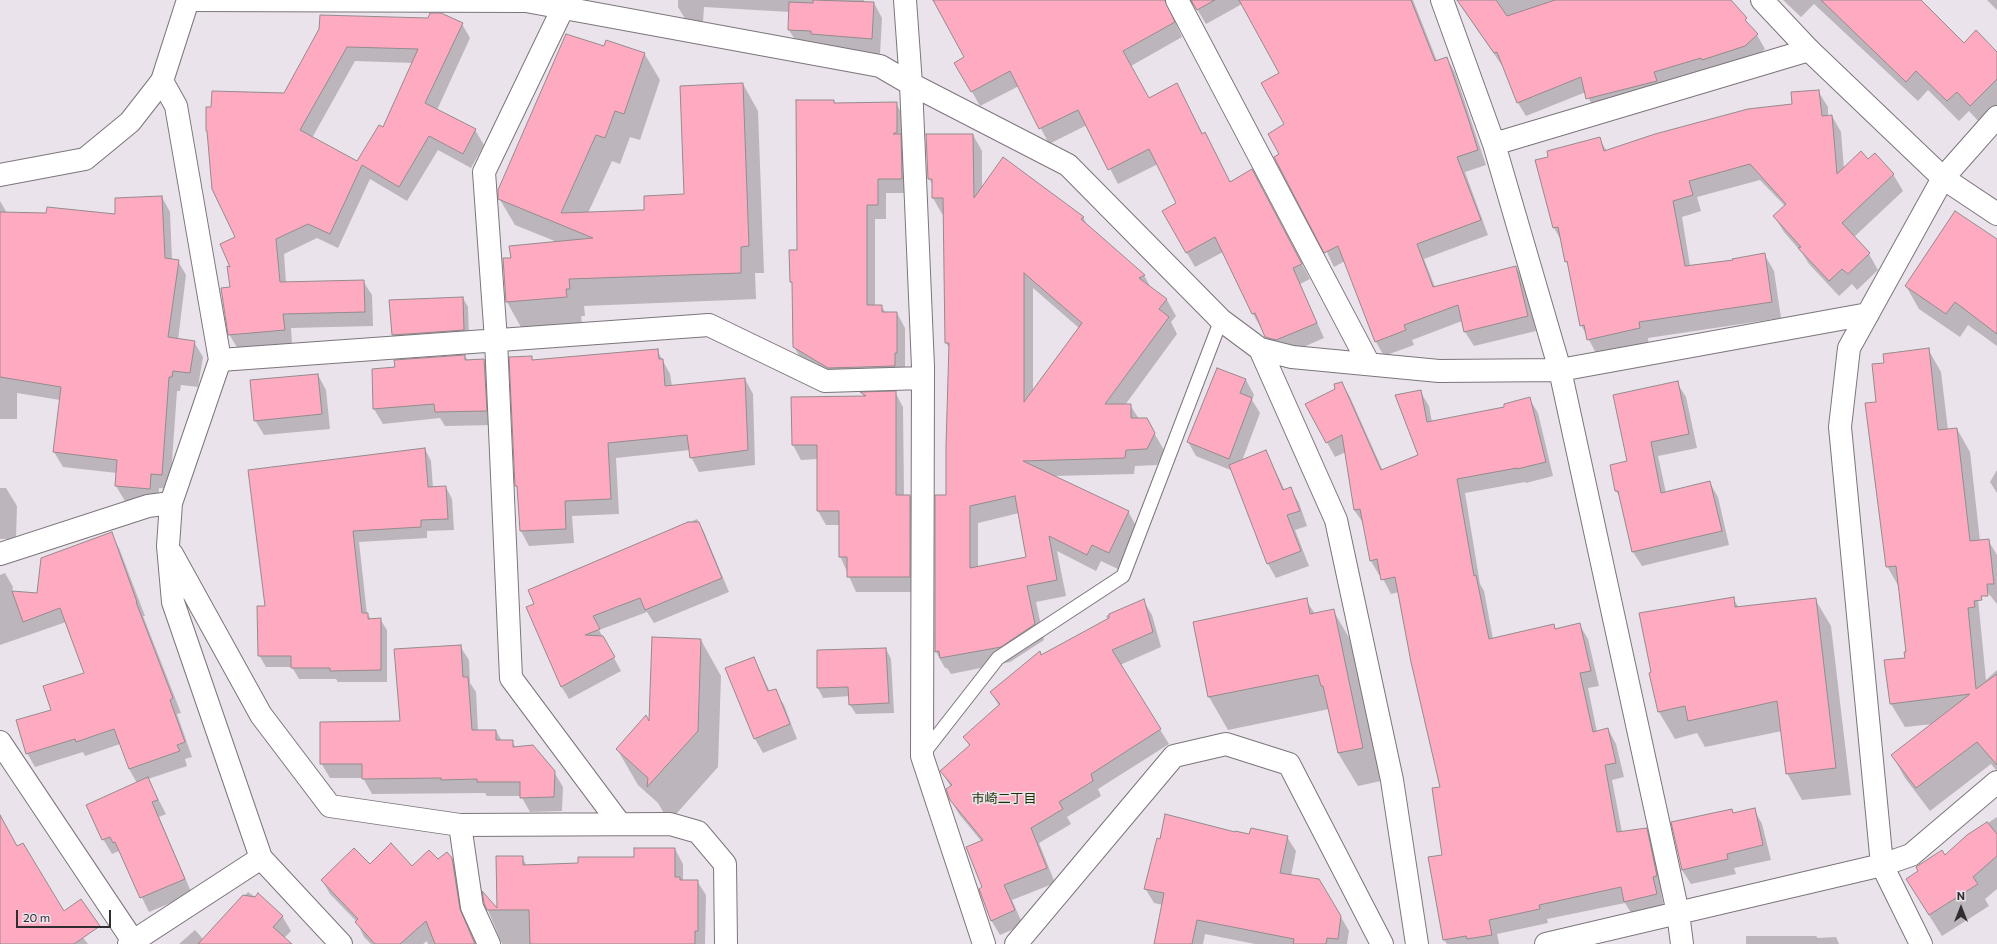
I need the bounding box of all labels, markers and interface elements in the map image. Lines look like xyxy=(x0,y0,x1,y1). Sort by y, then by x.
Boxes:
district label: 市崎二丁目 xyxy=(972,791,1036,807)
north arrow xyxy=(1941,888,1981,928)
text: N xyxy=(1957,889,1965,902)
scale bar xyxy=(18,902,113,928)
text: 20 m xyxy=(23,910,50,924)

